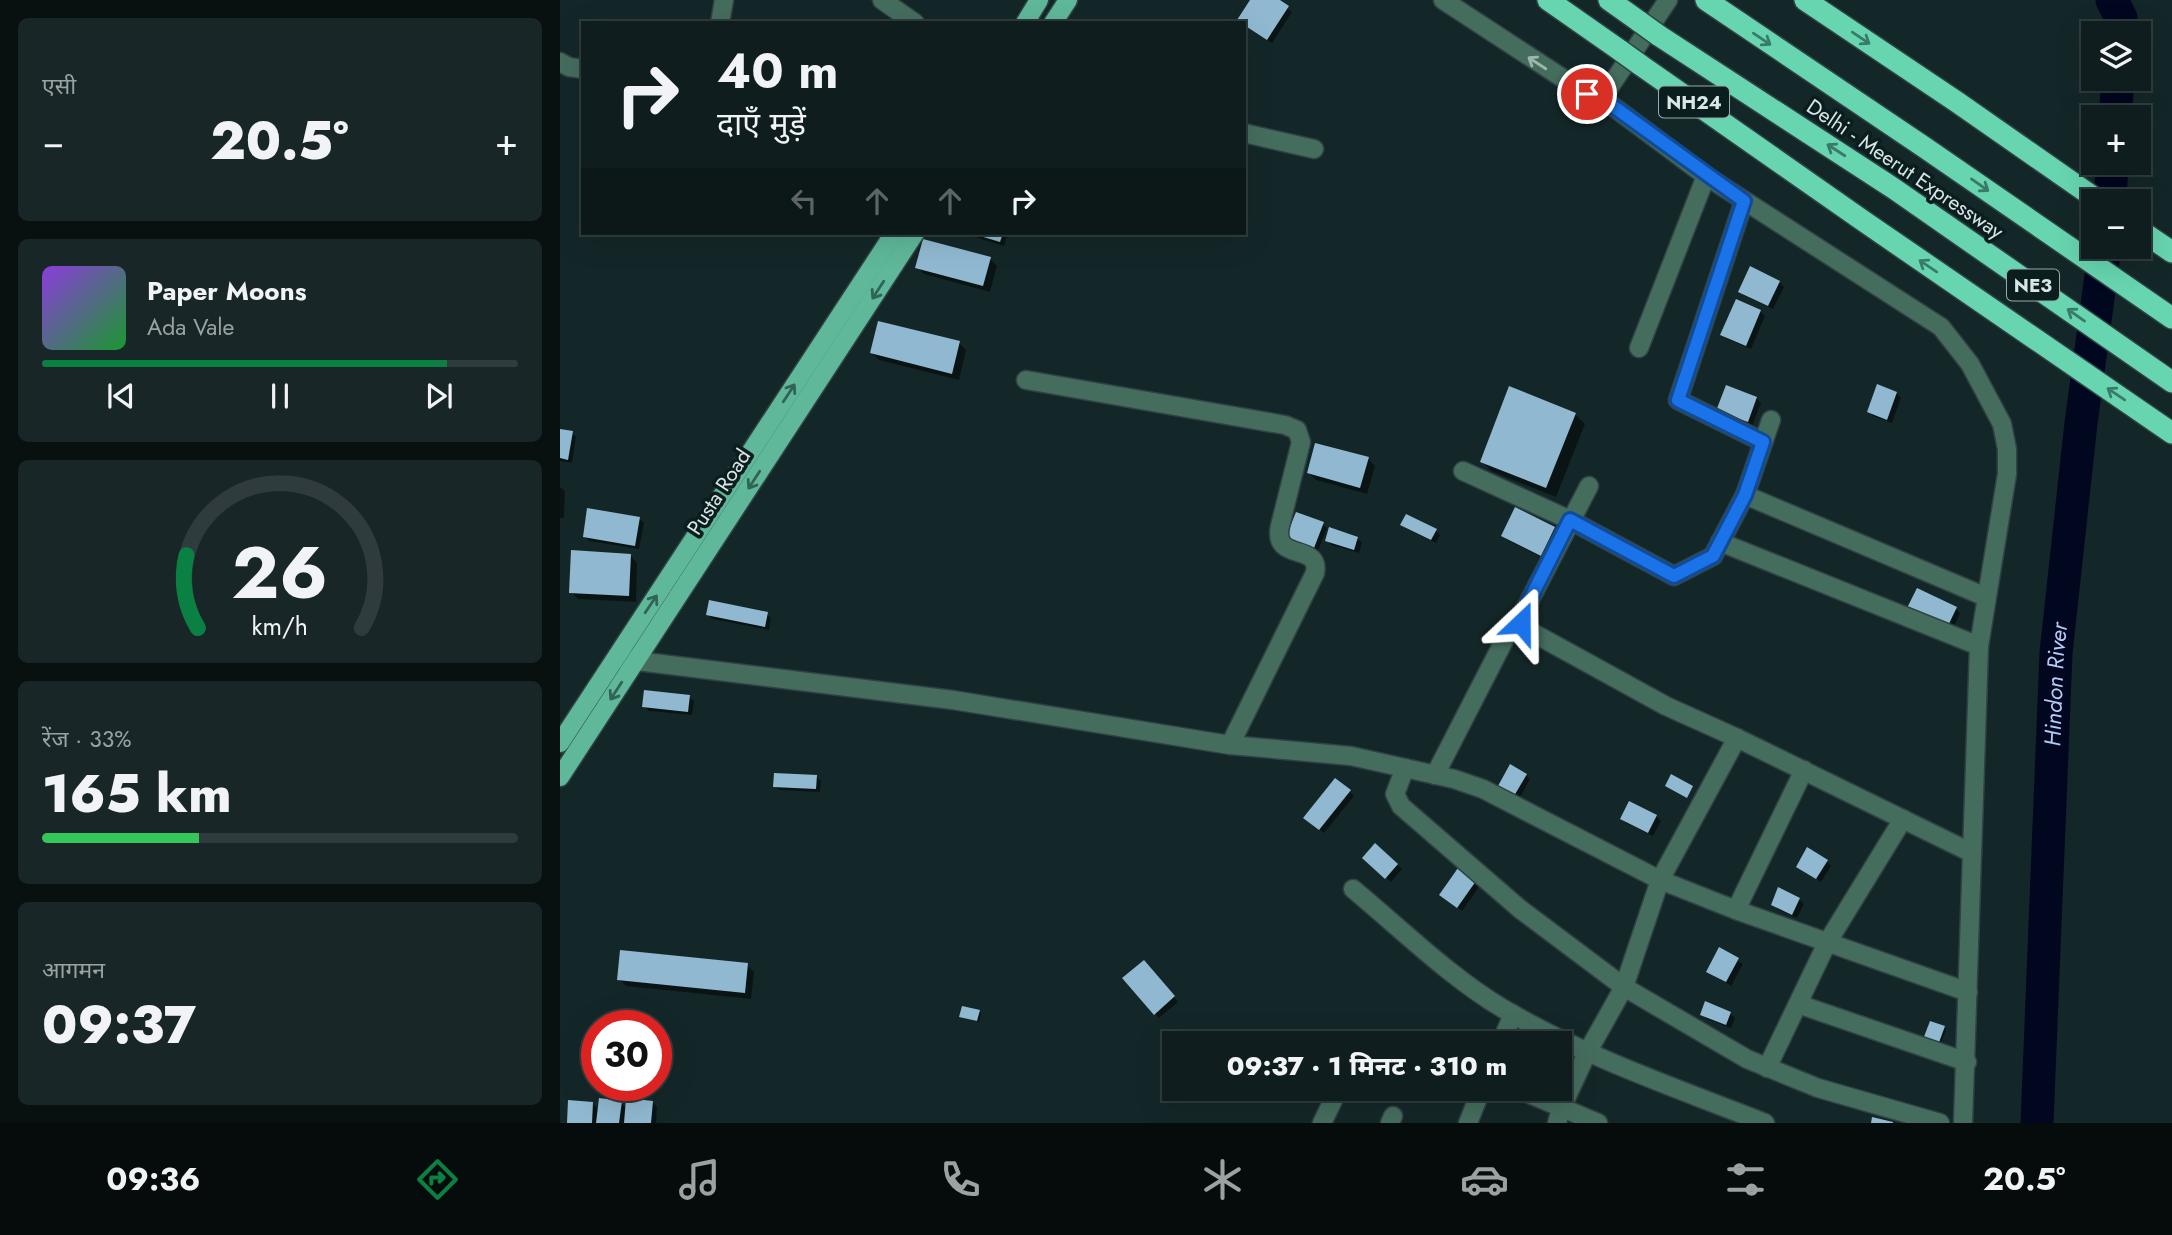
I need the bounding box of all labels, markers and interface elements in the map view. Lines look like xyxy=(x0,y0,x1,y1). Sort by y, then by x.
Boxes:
map controls xyxy=(2081,21,2151,259)
button: layers xyxy=(2081,21,2151,91)
one-way arrow xyxy=(1752,31,1771,46)
one-way arrow xyxy=(1851,31,1871,45)
text: 40 m xyxy=(717,36,839,106)
icon: right xyxy=(602,49,693,140)
one-way arrow xyxy=(1527,55,1547,69)
pin xyxy=(1557,64,1617,124)
text: एसी xyxy=(42,69,76,103)
icon: arrive xyxy=(1568,75,1606,113)
road number: NH24 xyxy=(1659,86,1729,118)
street label: Delhi - Meerut Expressway xyxy=(1800,92,2010,247)
text: दाएँ मुड़ें xyxy=(717,101,806,147)
text: 20.5° xyxy=(210,103,349,179)
button: + xyxy=(2081,105,2151,175)
text: − xyxy=(42,114,64,169)
text: + xyxy=(495,114,518,169)
one-way arrow xyxy=(1827,143,1846,158)
one-way arrow xyxy=(1970,178,1989,193)
icon: left xyxy=(785,182,823,220)
icon: ahead xyxy=(858,182,896,220)
icon: ahead xyxy=(931,182,969,220)
icon: right xyxy=(1004,182,1042,220)
button: − xyxy=(2081,189,2151,259)
one-way arrow xyxy=(1919,258,1938,273)
road number: NE3 xyxy=(2007,270,2059,300)
text: Paper Moons xyxy=(147,272,307,310)
one-way arrow xyxy=(871,280,885,299)
one-way arrow xyxy=(2067,308,2086,322)
text: Ada Vale xyxy=(147,310,234,344)
icon: previous xyxy=(102,377,140,415)
icon: pause xyxy=(261,377,299,415)
icon: next xyxy=(420,377,458,415)
one-way arrow xyxy=(782,384,796,403)
one-way arrow xyxy=(2107,387,2126,401)
street label: Pusta Road xyxy=(680,443,758,541)
one-way arrow xyxy=(746,470,760,490)
text: 26 xyxy=(232,520,328,625)
position arrow xyxy=(1484,586,1558,660)
one-way arrow xyxy=(644,594,658,614)
text: km/h xyxy=(252,607,308,643)
water label: Hindon River xyxy=(2035,619,2076,747)
one-way arrow xyxy=(609,681,623,701)
text: रेंज · 33% xyxy=(42,722,132,756)
text: 165 km xyxy=(42,756,231,832)
text: आगमन xyxy=(42,953,105,987)
text: 09:37 xyxy=(42,987,196,1063)
speed limit sign: 30 xyxy=(581,1010,672,1101)
text: 09:37 · 1 मिनट · 310 m xyxy=(1227,1047,1507,1085)
icon: directions xyxy=(413,1155,462,1204)
icon: music xyxy=(675,1155,724,1204)
icon: phone xyxy=(936,1155,985,1204)
icon: climate xyxy=(1198,1155,1247,1204)
icon: car xyxy=(1460,1155,1509,1204)
icon: filters xyxy=(1721,1155,1770,1204)
text: 09:36 xyxy=(106,1156,201,1202)
text: 20.5° xyxy=(1983,1156,2066,1202)

